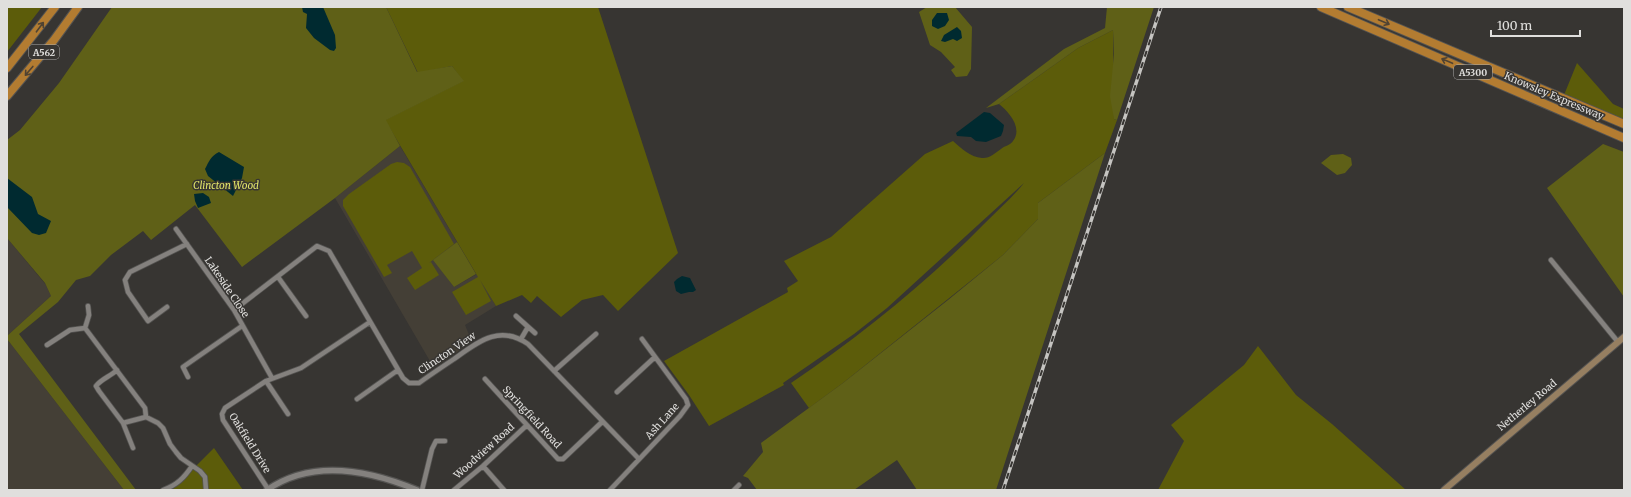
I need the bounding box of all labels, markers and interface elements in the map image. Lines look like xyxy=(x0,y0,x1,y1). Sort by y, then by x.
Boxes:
scale bar xyxy=(1491,12,1580,38)
text: 100 m xyxy=(1497,18,1532,33)
one-way arrow xyxy=(1377,19,1389,27)
one-way arrow xyxy=(36,22,44,33)
road number: A562 xyxy=(29,45,59,59)
one-way arrow xyxy=(1441,57,1453,64)
road number: A5300 xyxy=(1454,65,1492,79)
one-way arrow xyxy=(24,66,33,76)
street label: Knowsley Expressway xyxy=(1502,69,1606,123)
park label: Clincton Wood xyxy=(193,179,259,192)
street label: Lakeside Close xyxy=(202,254,252,320)
street label: Clincton View xyxy=(416,329,479,377)
street label: Netherley Road xyxy=(1495,376,1559,434)
street label: Springfield Road xyxy=(500,383,564,451)
street label: Ash Lane xyxy=(642,400,682,443)
street label: Oakfield Drive xyxy=(226,410,274,476)
street label: Woodview Road xyxy=(450,420,517,482)

